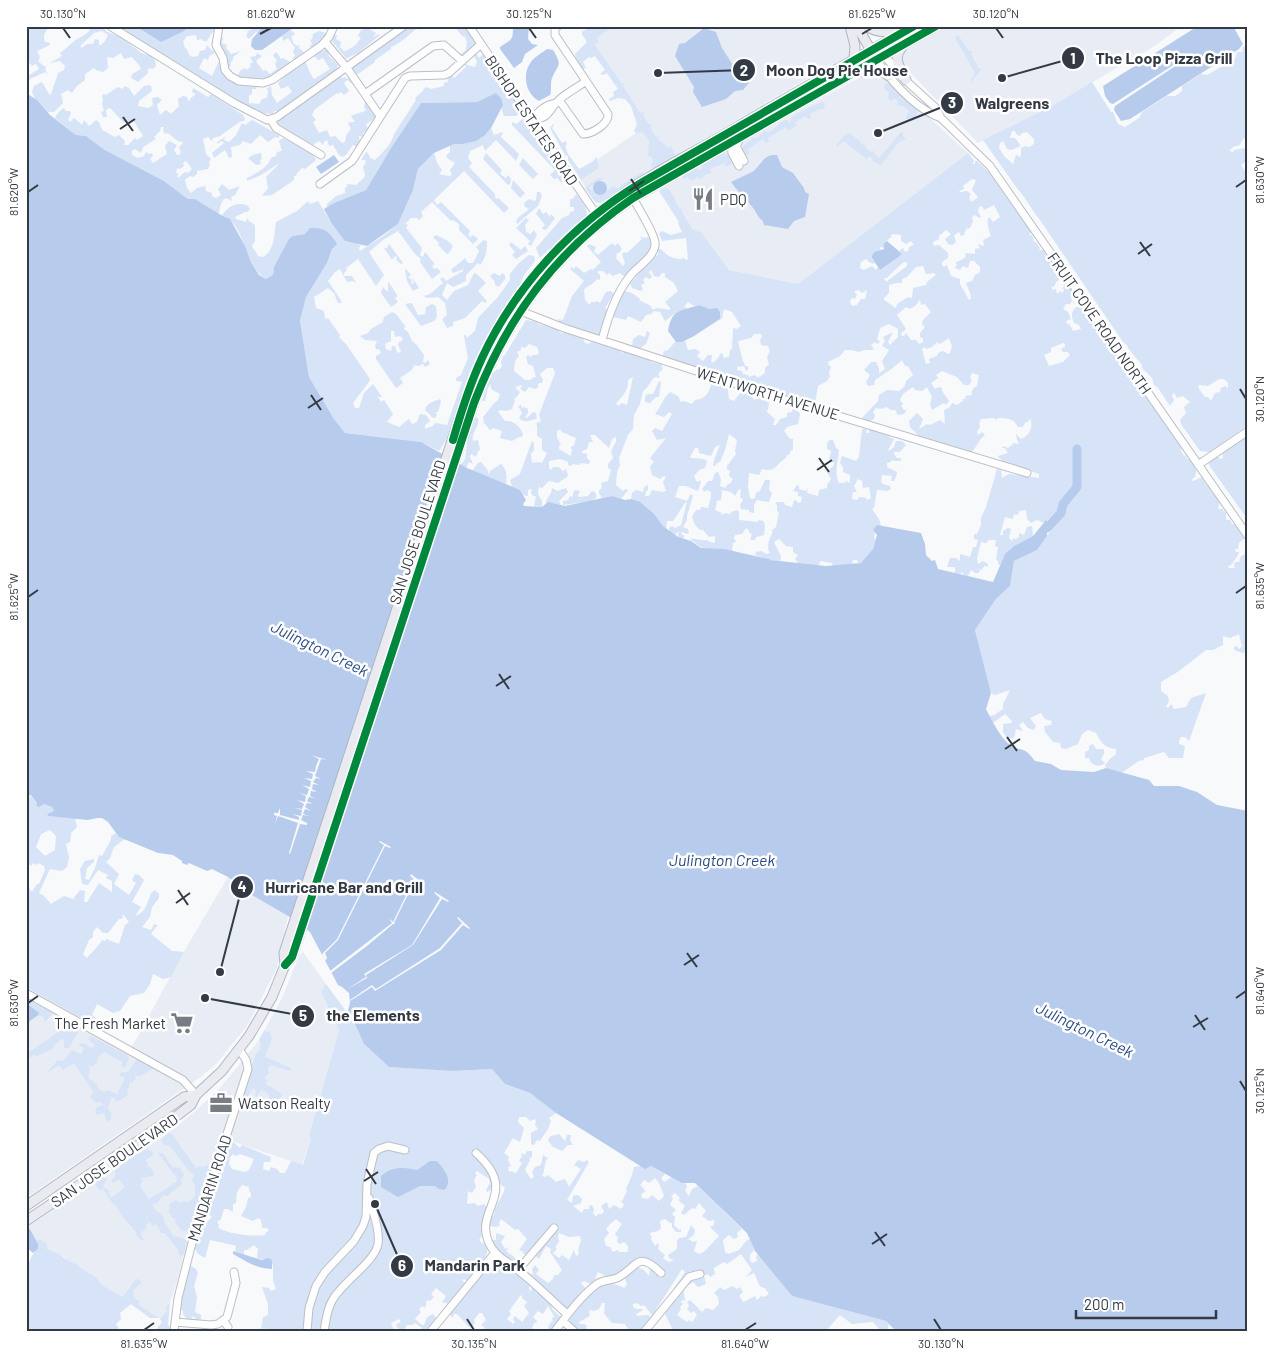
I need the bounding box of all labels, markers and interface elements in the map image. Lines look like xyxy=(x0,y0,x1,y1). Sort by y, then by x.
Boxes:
text: 30.130°N xyxy=(40,6,86,20)
text: 81.620°W xyxy=(247,6,295,20)
text: 30.125°N xyxy=(506,6,552,20)
text: 81.625°W xyxy=(848,6,896,20)
text: 30.120°N xyxy=(973,6,1019,20)
callout: The Loop Pizza Grill xyxy=(1061,43,1243,74)
text: The Loop Pizza Grill xyxy=(1095,48,1233,67)
text: 1 xyxy=(1070,49,1076,67)
street label: BISHOP ESTATES ROAD xyxy=(482,52,582,188)
callout: Moon Dog Pie House xyxy=(731,55,918,86)
text: Moon Dog Pie House xyxy=(766,60,908,79)
text: 2 xyxy=(740,61,748,79)
callout: Walgreens xyxy=(940,87,1059,118)
text: 3 xyxy=(948,93,956,111)
text: Walgreens xyxy=(975,93,1049,112)
text: 81.630°W xyxy=(1252,156,1266,204)
text: 81.620°W xyxy=(6,168,20,216)
restaurant icon: PDQ xyxy=(690,186,716,212)
place label: PDQ xyxy=(720,190,747,208)
street label: FRUIT COVE ROAD NORTH xyxy=(1044,249,1156,397)
street label: WENTWORTH AVENUE xyxy=(694,363,842,423)
text: 30.120°N xyxy=(1252,376,1266,422)
street label: SAN JOSE BOULEVARD xyxy=(385,457,449,607)
text: 81.635°W xyxy=(1252,562,1266,610)
text: 81.625°W xyxy=(6,573,20,621)
water label: Julington Creek xyxy=(268,616,372,680)
water label: Julington Creek xyxy=(669,850,775,869)
callout: Hurricane Bar and Grill xyxy=(230,871,433,902)
text: 4 xyxy=(237,877,247,895)
text: Hurricane Bar and Grill xyxy=(265,877,423,896)
text: 81.640°W xyxy=(1252,966,1266,1015)
text: 81.630°W xyxy=(6,979,20,1027)
water label: Julington Creek xyxy=(1033,997,1137,1061)
callout: the Elements xyxy=(291,1000,430,1031)
text: the Elements xyxy=(326,1005,420,1024)
text: 5 xyxy=(299,1006,307,1024)
supermarket icon: The Fresh Market xyxy=(169,1010,195,1036)
place label: The Fresh Market xyxy=(54,1014,166,1032)
text: 30.125°N xyxy=(1252,1068,1266,1114)
office icon: Watson Realty xyxy=(208,1090,234,1116)
place label: Watson Realty xyxy=(238,1094,331,1112)
street label: SAN JOSE BOULEVARD xyxy=(47,1109,181,1211)
street label: MANDARIN ROAD xyxy=(183,1132,235,1244)
callout: Mandarin Park xyxy=(390,1250,536,1281)
text: Mandarin Park xyxy=(425,1255,526,1274)
text: 6 xyxy=(398,1256,406,1274)
scale bar xyxy=(1076,1287,1216,1319)
text: 200 m xyxy=(1084,1295,1124,1313)
text: 81.635°W xyxy=(120,1336,168,1350)
text: 30.135°N xyxy=(451,1336,497,1350)
text: 81.640°W xyxy=(721,1336,770,1350)
text: 30.130°N xyxy=(918,1336,964,1350)

